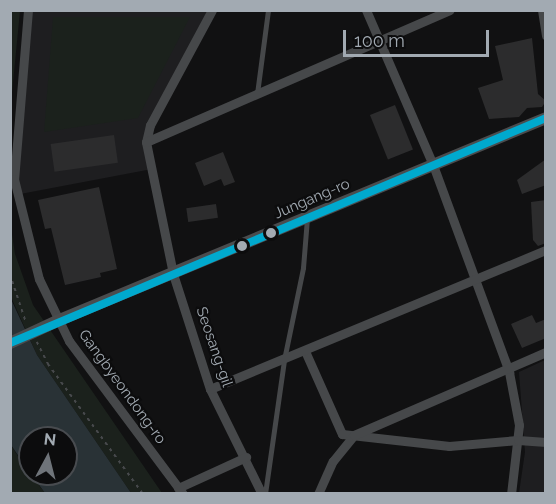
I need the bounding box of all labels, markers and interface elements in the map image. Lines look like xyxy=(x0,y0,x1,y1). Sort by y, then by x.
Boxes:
scale bar xyxy=(346,18,492,56)
text: 100 m xyxy=(354,30,405,51)
street label: Jungang-ro xyxy=(271,175,353,223)
unlabelled marker xyxy=(265,227,277,239)
unlabelled marker xyxy=(236,240,248,252)
street label: Seosang-gil xyxy=(192,305,236,389)
street label: Gangbyeondong-ro xyxy=(75,326,169,448)
north arrow xyxy=(18,426,78,486)
text: N xyxy=(43,429,57,450)

